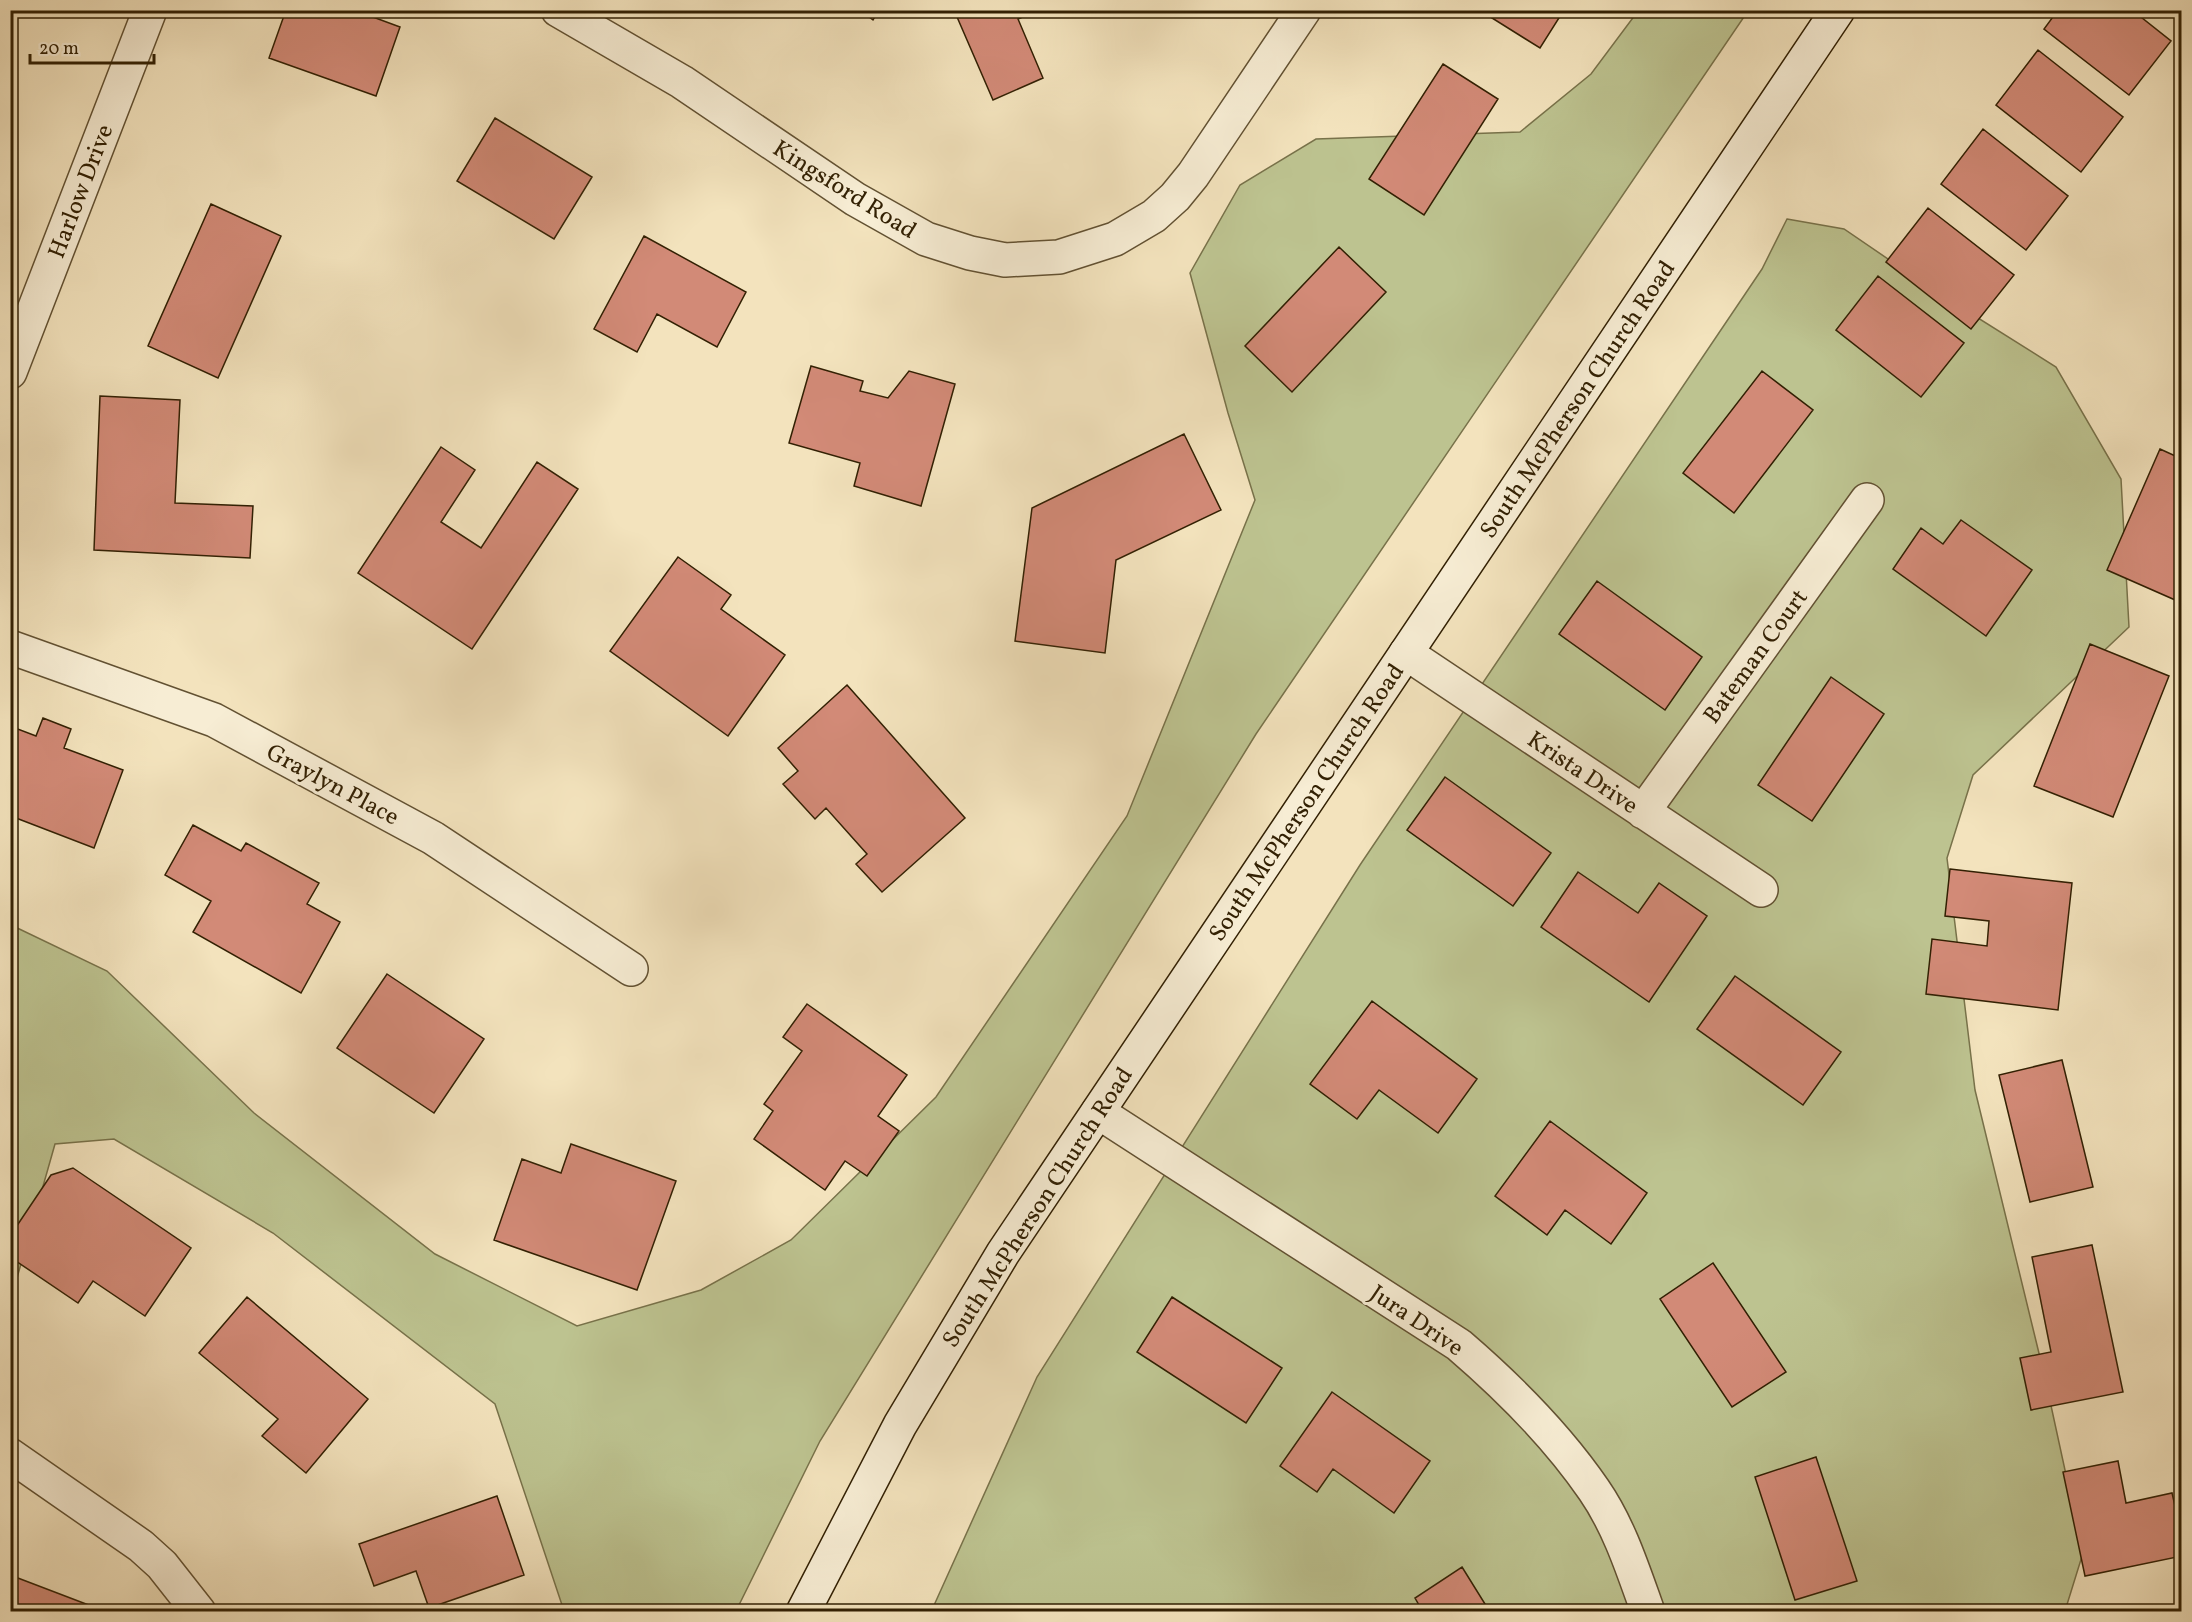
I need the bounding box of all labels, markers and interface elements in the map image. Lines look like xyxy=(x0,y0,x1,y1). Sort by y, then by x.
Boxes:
scale bar xyxy=(30,27,154,65)
text: 20 m xyxy=(39,37,79,62)
street label: Harlow Drive xyxy=(41,120,123,264)
street label: Kingsford Road xyxy=(765,133,922,249)
street label: South McPherson Church Road xyxy=(1473,254,1685,546)
street label: Bateman Court xyxy=(1696,583,1817,731)
street label: South McPherson Church Road xyxy=(1202,657,1414,949)
street label: Krista Drive xyxy=(1519,724,1644,823)
street label: Graylyn Place xyxy=(260,736,405,835)
street label: South McPherson Church Road xyxy=(935,1061,1142,1355)
street label: Jura Drive xyxy=(1362,1278,1470,1366)

